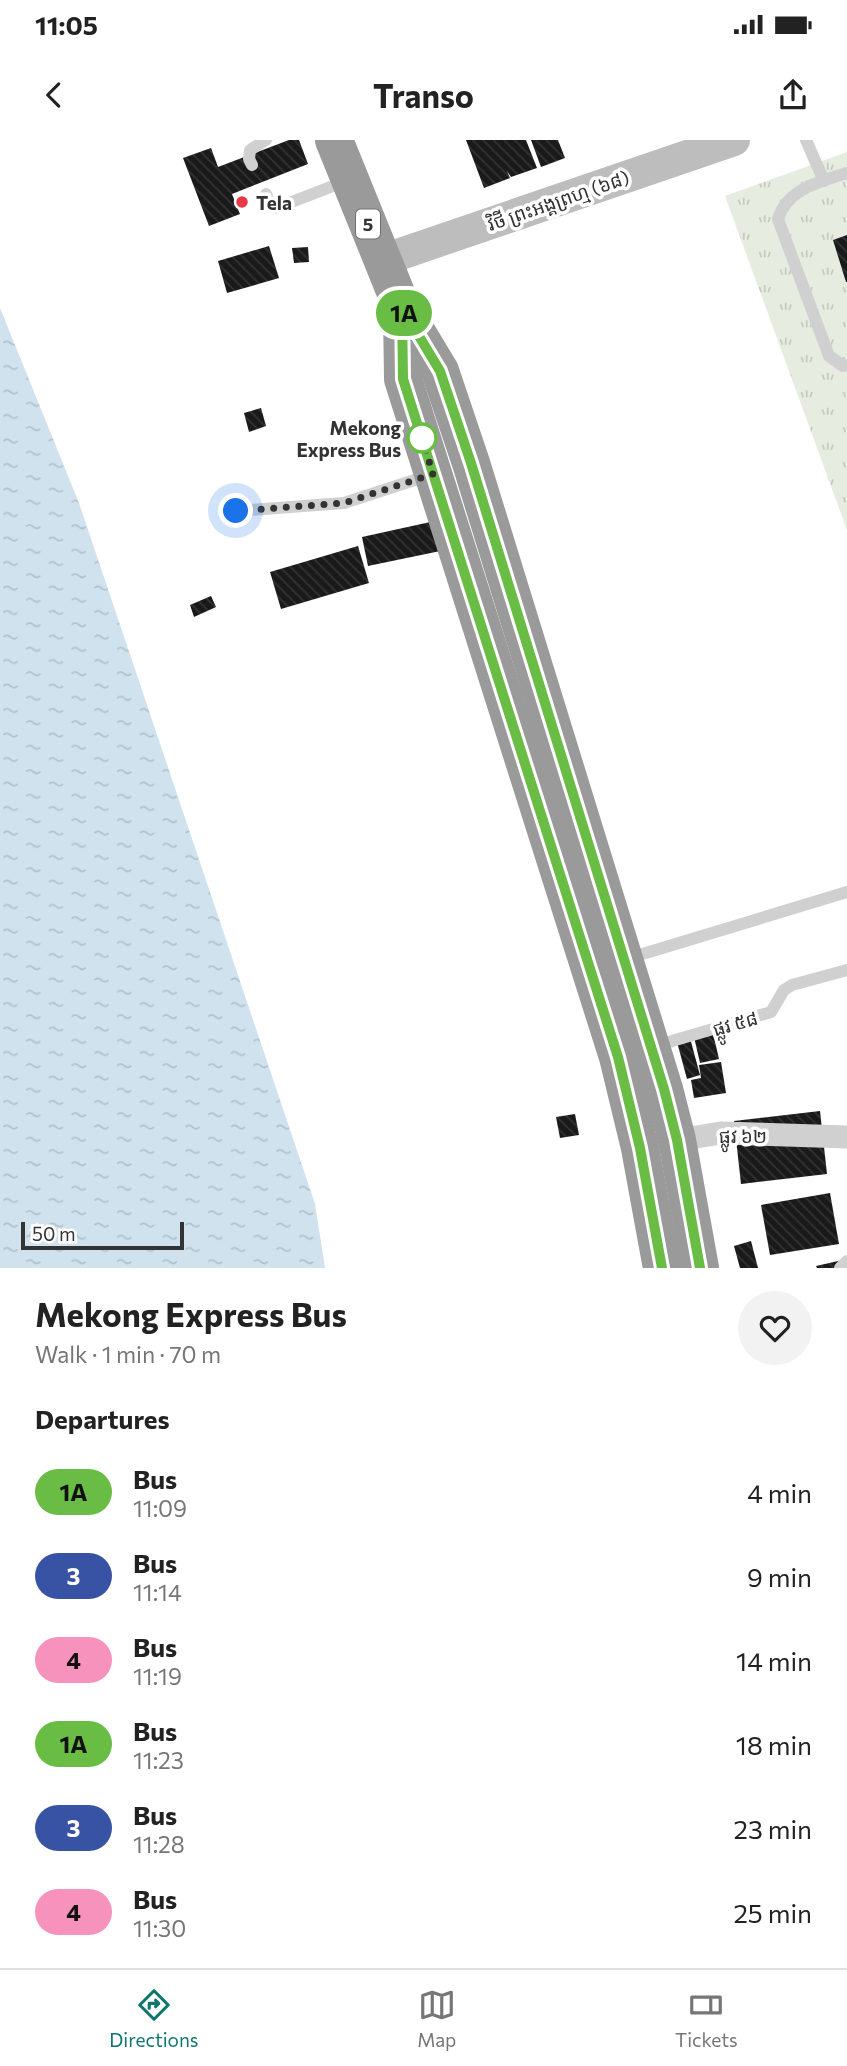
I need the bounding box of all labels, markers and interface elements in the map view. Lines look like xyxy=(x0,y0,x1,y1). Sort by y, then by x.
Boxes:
text: 11:05 xyxy=(35,9,98,40)
text: Transo xyxy=(373,75,474,115)
icon: back xyxy=(35,76,73,114)
icon: share xyxy=(774,76,812,114)
street label: វិថី ព្រះអង្គព្រហ្ម (៦៨) xyxy=(484,165,632,237)
place label: Tela xyxy=(256,191,292,214)
marker: Tela xyxy=(234,194,250,210)
road number: 5 xyxy=(356,210,380,238)
line badge: 1A xyxy=(372,290,436,336)
text: 1A xyxy=(390,298,418,327)
place label: Mekong Express Bus xyxy=(297,416,402,461)
marker: Mekong Express Bus xyxy=(407,423,437,453)
your location xyxy=(218,493,253,528)
street label: ផ្លូវ ៥៨ xyxy=(710,1006,762,1047)
street label: ផ្លូវ ៦២ xyxy=(719,1124,767,1153)
scale bar xyxy=(21,1219,184,1251)
text: 50 m xyxy=(32,1222,76,1245)
button: heart xyxy=(738,1291,812,1365)
text: Mekong Express Bus xyxy=(35,1293,347,1334)
text: Walk · 1 min · 70 m xyxy=(35,1340,221,1368)
text: Departures xyxy=(35,1403,170,1434)
text: Bus xyxy=(133,1463,177,1494)
text: 1A xyxy=(59,1477,88,1506)
text: 4 min xyxy=(747,1477,812,1508)
text: 11:09 xyxy=(133,1494,187,1522)
text: Bus xyxy=(133,1547,177,1578)
text: 3 xyxy=(67,1561,80,1590)
text: 9 min xyxy=(747,1561,812,1592)
text: 11:14 xyxy=(133,1578,182,1606)
text: Bus xyxy=(133,1631,177,1662)
text: 4 xyxy=(66,1645,81,1674)
text: 14 min xyxy=(736,1645,812,1676)
text: 11:19 xyxy=(133,1662,182,1690)
text: Bus xyxy=(133,1715,177,1746)
text: 1A xyxy=(59,1729,88,1758)
text: 18 min xyxy=(736,1729,812,1760)
text: 11:23 xyxy=(133,1746,184,1774)
text: Bus xyxy=(133,1799,177,1830)
text: 3 xyxy=(67,1813,80,1842)
text: 23 min xyxy=(734,1813,812,1844)
text: 11:28 xyxy=(133,1830,185,1858)
text: Bus xyxy=(133,1883,177,1914)
text: 4 xyxy=(66,1897,81,1926)
text: 25 min xyxy=(733,1897,812,1928)
text: 11:30 xyxy=(133,1914,186,1942)
tab: Directions xyxy=(109,1986,198,2051)
tab: Map xyxy=(417,1986,456,2051)
tab: Tickets xyxy=(675,1986,738,2051)

